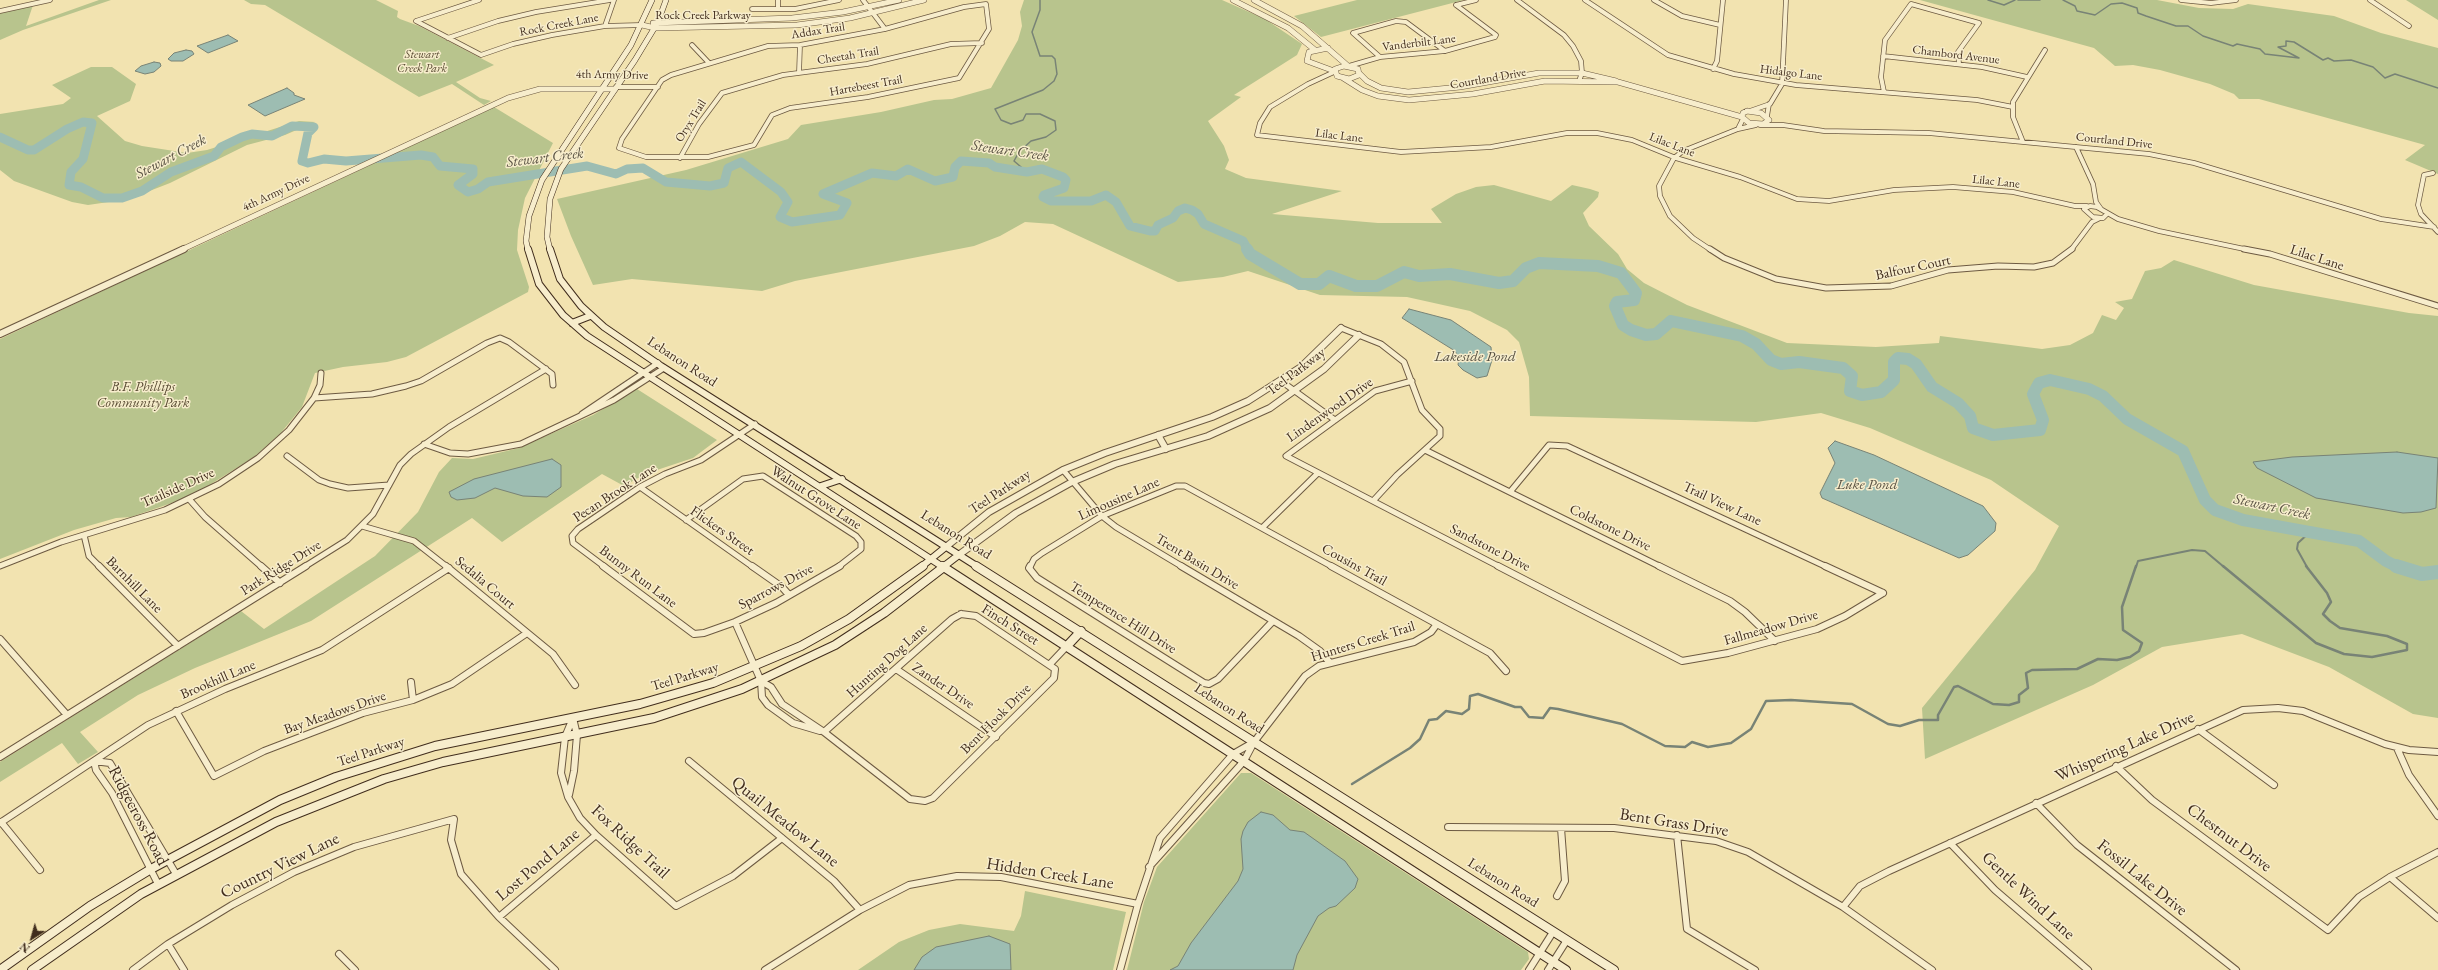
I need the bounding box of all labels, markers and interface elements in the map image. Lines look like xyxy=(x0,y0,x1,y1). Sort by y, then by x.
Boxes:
street label: Rock Creek Parkway xyxy=(655,9,751,23)
street label: Rock Creek Lane xyxy=(518,10,600,40)
street label: Addax Trail xyxy=(790,20,846,42)
street label: Vanderbilt Lane xyxy=(1382,31,1456,55)
street label: Chambord Avenue xyxy=(1912,42,2000,68)
street label: Cheetah Trail xyxy=(816,44,880,68)
park label: Stewart Creek Park xyxy=(397,48,447,76)
street label: Hidalgo Lane xyxy=(1759,62,1823,84)
street label: Courtland Drive xyxy=(1449,65,1527,93)
street label: 4th Army Drive xyxy=(576,67,648,83)
street label: Hartebeest Trail xyxy=(828,72,904,100)
street label: Oryx Trail xyxy=(672,97,710,145)
street label: Lilac Lane xyxy=(1314,126,1364,146)
street label: Lilac Lane xyxy=(1647,130,1697,160)
street label: Courtland Drive xyxy=(2075,130,2153,152)
water label: Stewart Creek xyxy=(132,131,210,183)
water label: Stewart Creek xyxy=(970,137,1050,165)
water label: Stewart Creek xyxy=(505,144,585,172)
street label: 4th Army Drive xyxy=(240,171,312,215)
street label: Lilac Lane xyxy=(1972,172,2020,192)
street label: Lilac Lane xyxy=(2288,241,2346,275)
street label: Balfour Court xyxy=(1874,252,1952,284)
street label: Lebanon Road xyxy=(644,333,720,391)
street label: Teel Parkway xyxy=(1263,344,1329,400)
water label: Lakeside Pond xyxy=(1434,348,1516,366)
street label: Lindenwood Drive xyxy=(1284,374,1376,446)
park label: B.F. Phillips Community Park xyxy=(97,379,189,412)
street label: Pecan Brook Lane xyxy=(570,460,660,526)
street label: Walnut Grove Lane xyxy=(768,462,864,534)
street label: Trailside Drive xyxy=(139,464,217,512)
street label: Teel Parkway xyxy=(966,466,1034,518)
street label: Limousine Lane xyxy=(1076,474,1162,524)
water label: Luke Pond xyxy=(1837,476,1897,494)
street label: Trail View Lane xyxy=(1680,478,1764,530)
water label: Stewart Creek xyxy=(2232,490,2312,524)
street label: Coldstone Drive xyxy=(1567,501,1653,555)
street label: Flickers Street xyxy=(687,503,757,559)
street label: Lebanon Road xyxy=(918,507,994,563)
street label: Sandstone Drive xyxy=(1447,521,1533,575)
street label: Trent Basin Drive xyxy=(1152,530,1242,594)
street label: Park Ridge Drive xyxy=(238,537,324,599)
street label: Cousins Trail xyxy=(1318,540,1390,590)
street label: Bunny Run Lane xyxy=(596,542,680,612)
street label: Barnhill Lane xyxy=(102,553,166,617)
street label: Sedalia Court xyxy=(452,553,518,613)
street label: Sparrows Drive xyxy=(736,560,816,614)
street label: Temperence Hill Drive xyxy=(1067,578,1179,658)
street label: Finch Street xyxy=(978,601,1042,649)
street label: Fallmeadow Drive xyxy=(1722,607,1820,649)
street label: Hunters Creek Trail xyxy=(1309,618,1417,666)
street label: Hunting Dog Lane xyxy=(843,620,931,702)
street label: Brookhill Lane xyxy=(178,657,258,703)
street label: Teel Parkway xyxy=(649,659,721,695)
street label: Zander Drive xyxy=(909,659,977,713)
street label: Bent Hook Drive xyxy=(957,680,1035,758)
street label: Lebanon Road xyxy=(1191,680,1267,738)
street label: Bay Meadows Drive xyxy=(282,688,388,738)
street label: Whispering Lake Drive xyxy=(2052,707,2198,787)
street label: Teel Parkway xyxy=(335,733,407,771)
street label: Ridgecross Road xyxy=(103,763,173,869)
street label: Quail Meadow Lane xyxy=(727,772,843,872)
street label: Chestnut Drive xyxy=(2182,799,2276,877)
street label: Fox Ridge Trail xyxy=(587,801,673,883)
street label: Bent Grass Drive xyxy=(1618,804,1730,842)
street label: Lost Pond Lane xyxy=(492,824,584,906)
street label: Country View Lane xyxy=(217,828,343,904)
street label: Fossil Lake Drive xyxy=(2093,835,2191,921)
street label: Gentle Wind Lane xyxy=(1977,848,2079,944)
street label: Hidden Creek Lane xyxy=(985,854,1115,894)
street label: Lebanon Road xyxy=(1465,855,1541,911)
north arrow xyxy=(12,918,52,958)
text: N xyxy=(17,939,33,956)

